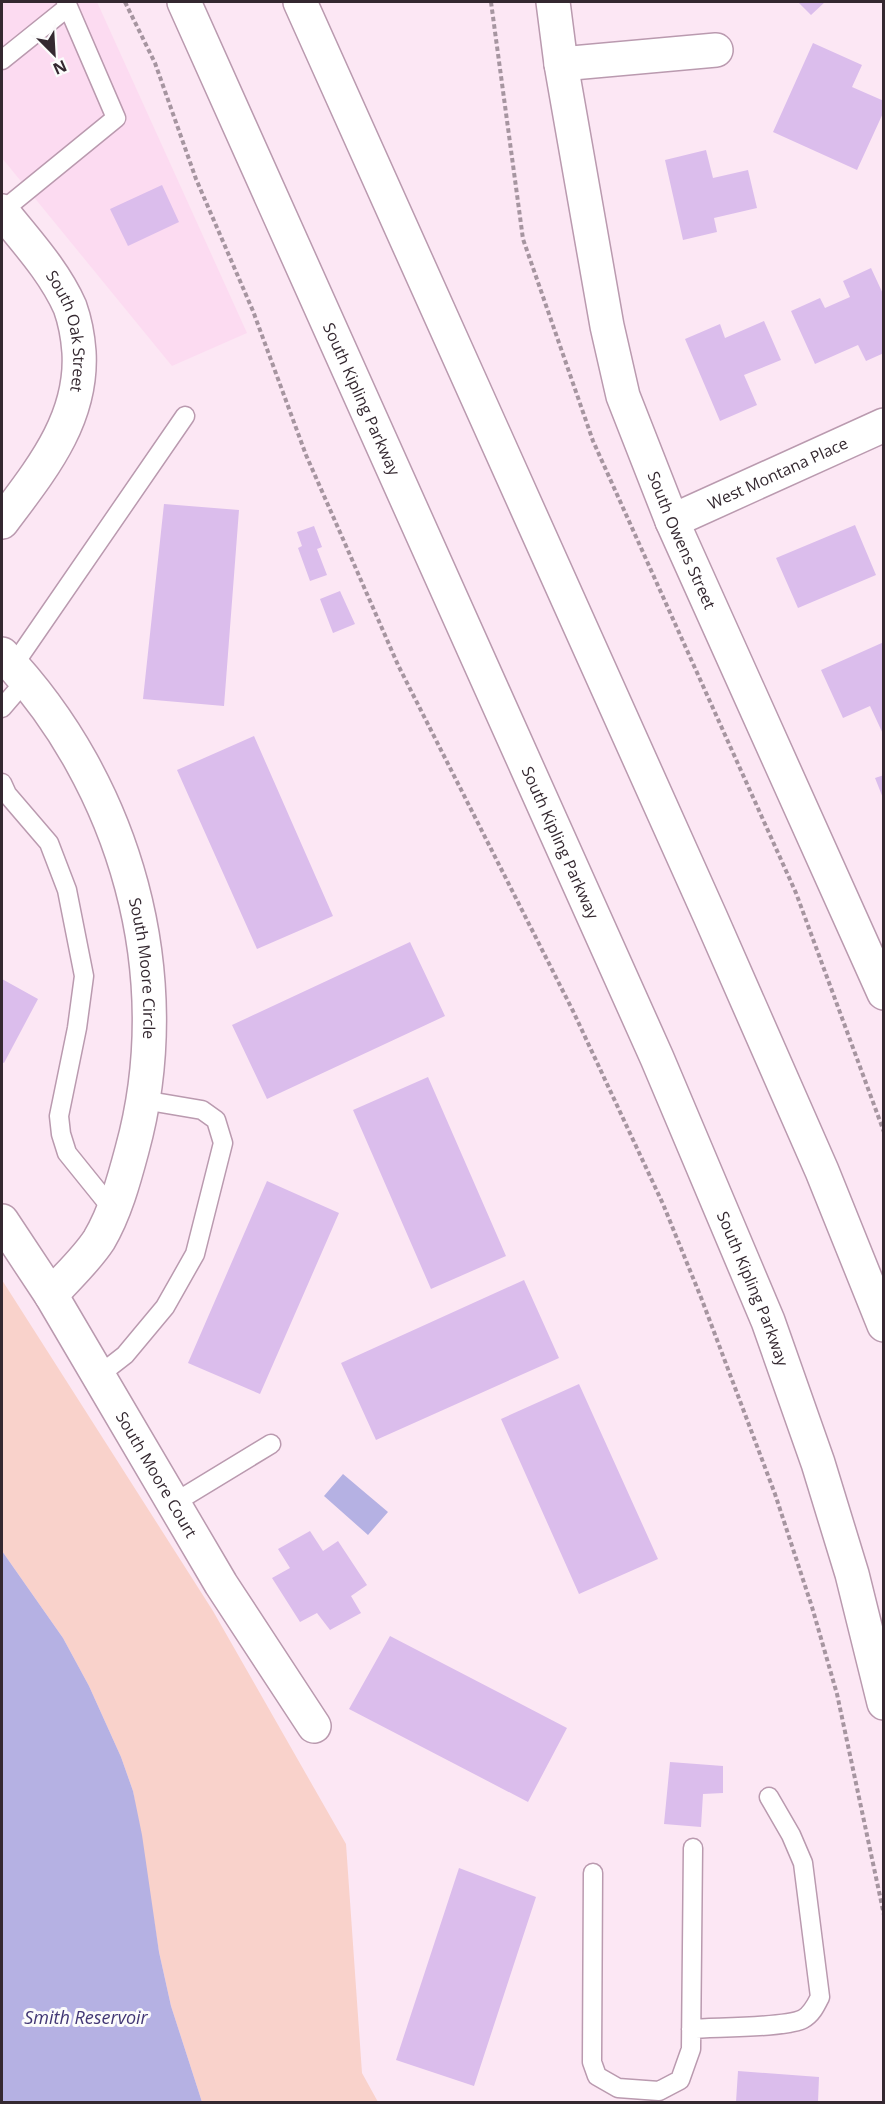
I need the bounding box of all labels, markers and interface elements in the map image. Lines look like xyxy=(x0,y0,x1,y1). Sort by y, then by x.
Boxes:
north arrow xyxy=(24,24,84,84)
text: N xyxy=(50,55,71,80)
street label: South Oak Street xyxy=(41,266,90,394)
street label: South Kipling Parkway xyxy=(318,319,406,480)
street label: West Montana Place xyxy=(704,432,851,514)
street label: South Owens Street xyxy=(643,468,721,613)
street label: South Kipling Parkway xyxy=(517,763,605,923)
street label: South Moore Circle xyxy=(124,895,160,1040)
street label: South Kipling Parkway xyxy=(712,1208,794,1370)
street label: South Moore Court xyxy=(111,1407,202,1542)
water label: Smith Reservoir xyxy=(24,2005,149,2029)

